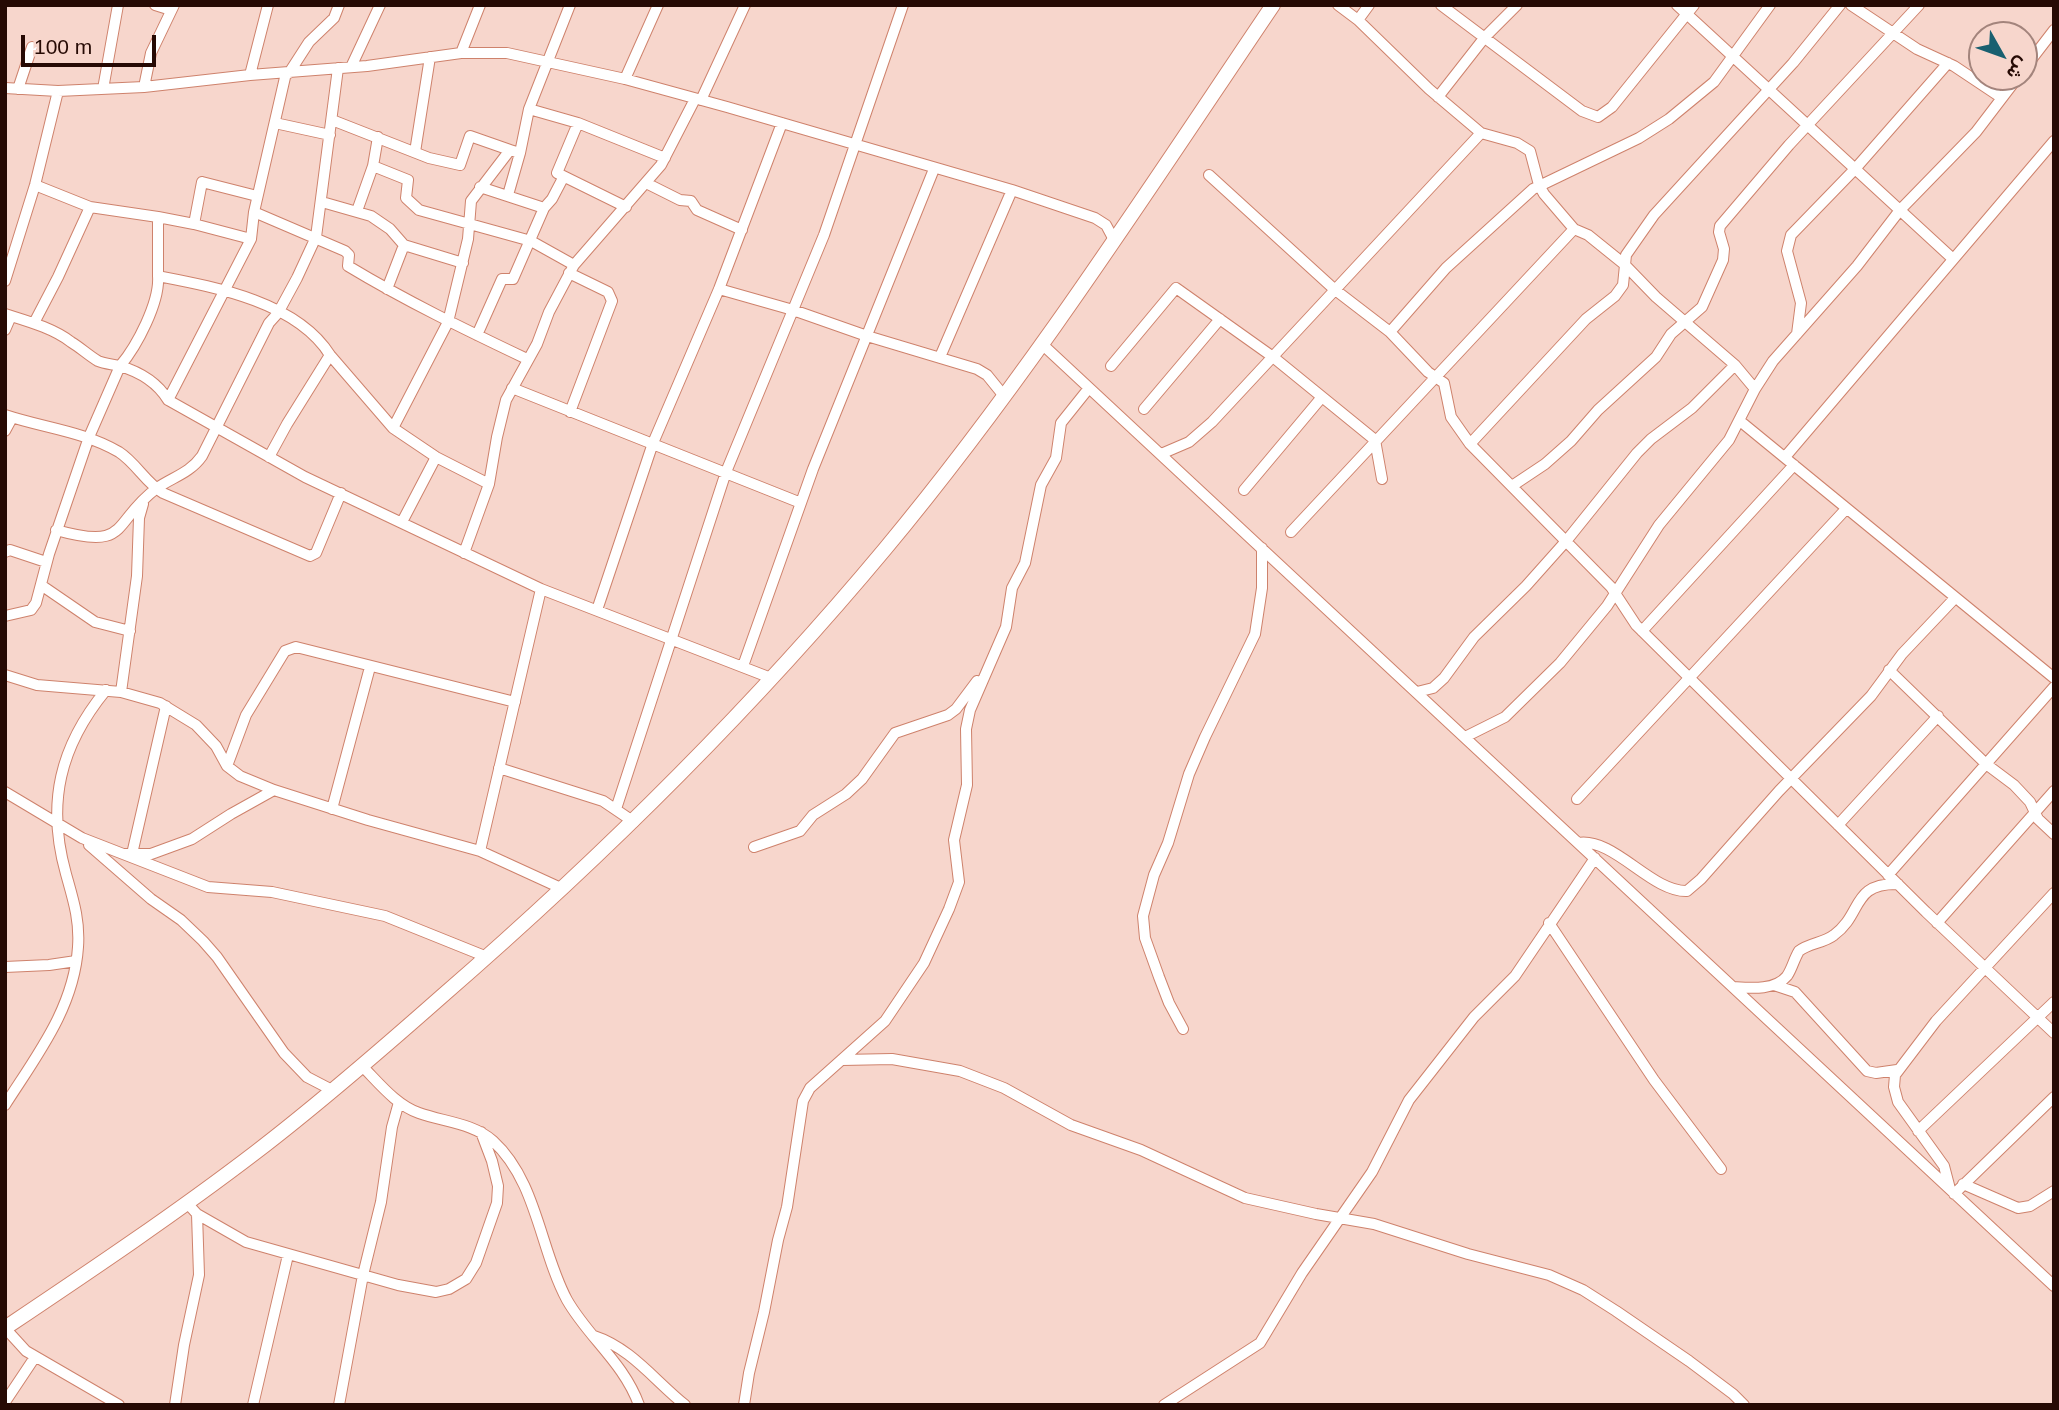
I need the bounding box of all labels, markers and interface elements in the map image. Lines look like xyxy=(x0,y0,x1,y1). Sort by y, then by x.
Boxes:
scale bar xyxy=(24,21,159,65)
north arrow xyxy=(1968,21,2038,91)
text: 100 m xyxy=(34,35,92,58)
text: ش xyxy=(2003,53,2033,84)

